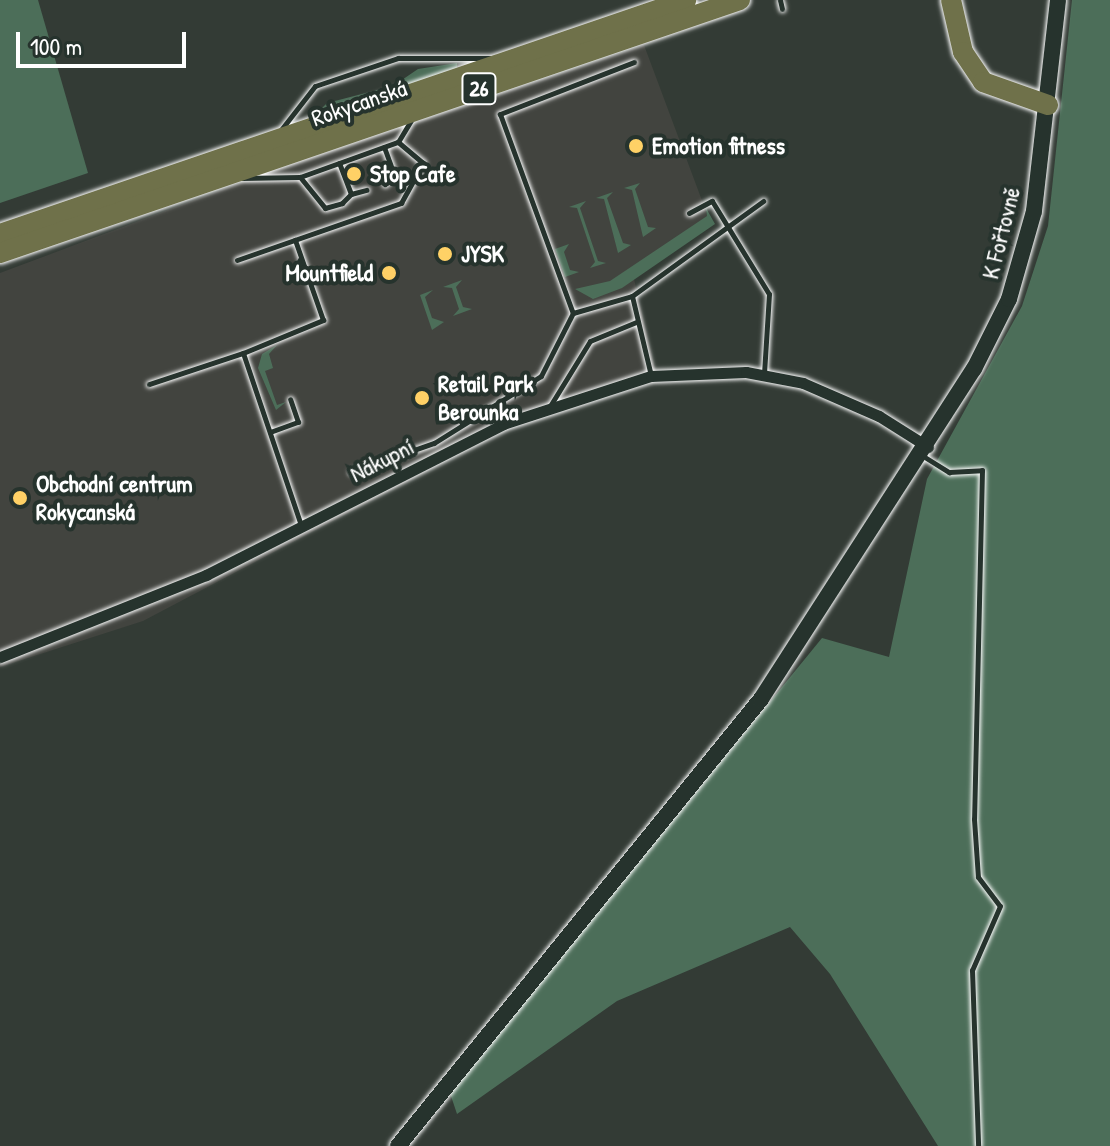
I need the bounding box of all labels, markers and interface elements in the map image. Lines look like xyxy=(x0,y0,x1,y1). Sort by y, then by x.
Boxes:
scale bar xyxy=(20,16,190,66)
text: 100 m xyxy=(30,30,82,62)
road number: 26 xyxy=(461,71,497,107)
street label: Rokycanská xyxy=(308,73,410,133)
place label: Emotion fitness xyxy=(652,132,785,160)
marker: Emotion fitness xyxy=(627,137,645,155)
place label: Stop Cafe xyxy=(370,160,455,188)
marker: Stop Cafe xyxy=(345,165,363,183)
street label: K Fořtovně xyxy=(976,184,1026,282)
place label: JYSK xyxy=(461,240,504,268)
marker: JYSK xyxy=(436,245,454,263)
place label: Mountfield xyxy=(285,259,373,287)
marker: Mountfield xyxy=(380,264,398,282)
place label: Retail Park Berounka xyxy=(438,370,534,426)
marker: Retail Park Berounka xyxy=(413,389,431,407)
street label: Nákupní xyxy=(345,432,419,488)
place label: Obchodní centrum Rokycanská xyxy=(36,470,193,526)
marker: Obchodní centrum Rokycanská xyxy=(11,489,29,507)

